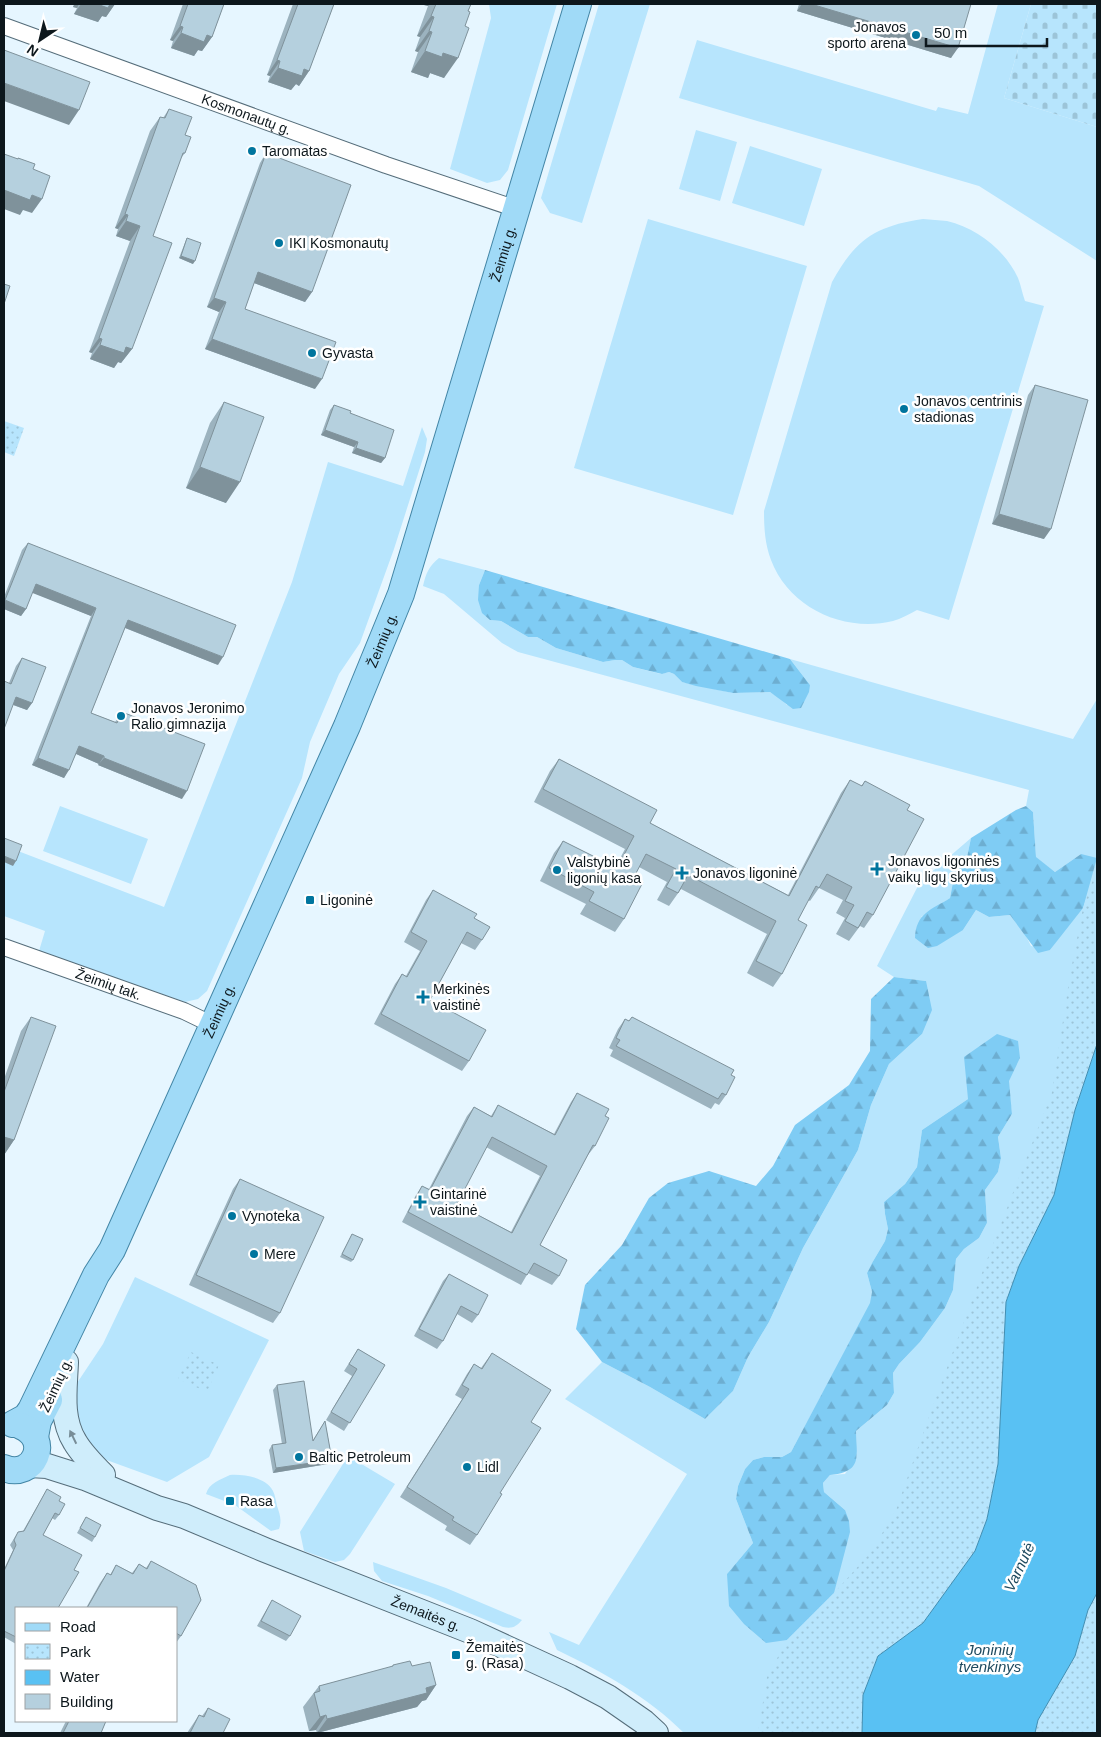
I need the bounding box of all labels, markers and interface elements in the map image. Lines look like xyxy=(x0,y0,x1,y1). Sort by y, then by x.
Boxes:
north arrow xyxy=(15,15,65,65)
scale bar xyxy=(926,15,1047,47)
place label: Jonavos sporto arena xyxy=(827,19,906,51)
text: 50 m xyxy=(934,24,967,41)
marker: Jonavos sporto arena xyxy=(910,29,922,41)
text: N xyxy=(24,41,41,60)
street label: Kosmonautų g. xyxy=(199,91,293,138)
place label: Taromatas xyxy=(262,143,327,159)
marker: Taromatas xyxy=(246,145,258,157)
street label: Žeimių g. xyxy=(487,224,519,284)
place label: IKI Kosmonautų xyxy=(289,235,389,251)
marker: IKI Kosmonautų xyxy=(273,237,285,249)
place label: Gyvasta xyxy=(322,345,374,361)
marker: Gyvasta xyxy=(306,347,318,359)
place label: Jonavos centrinis stadionas xyxy=(914,393,1022,425)
marker: Jonavos centrinis stadionas xyxy=(898,403,910,415)
street label: Žeimių g. xyxy=(364,610,400,670)
place label: Jonavos Jeronimo Ralio gimnazija xyxy=(131,700,245,732)
marker: Jonavos Jeronimo Ralio gimnazija xyxy=(115,710,127,722)
place label: Jonavos ligoninės vaikų ligų skyrius xyxy=(888,853,999,885)
place label: Valstybinė ligonių kasa xyxy=(567,854,641,886)
marker: Jonavos ligoninės vaikų ligų skyrius xyxy=(870,862,884,876)
marker: Valstybinė ligonių kasa xyxy=(551,864,563,876)
place label: Jonavos ligoninė xyxy=(693,865,798,881)
marker: Jonavos ligoninė xyxy=(675,866,689,880)
place label: Ligoninė xyxy=(320,892,373,908)
marker: Ligoninė xyxy=(304,894,316,906)
street label: Žeimių tak. xyxy=(74,965,144,1003)
street label: Žeimių g. xyxy=(200,981,238,1040)
place label: Merkinės vaistinė xyxy=(433,981,490,1013)
marker: Merkinės vaistinė xyxy=(417,991,429,1003)
place label: Gintarinė vaistinė xyxy=(430,1186,487,1218)
marker: Gintarinė vaistinė xyxy=(414,1196,426,1208)
place label: Vynoteka xyxy=(242,1208,300,1224)
marker: Vynoteka xyxy=(226,1210,238,1222)
place label: Mere xyxy=(264,1246,296,1262)
marker: Mere xyxy=(248,1248,260,1260)
street label: Žeimių g. xyxy=(37,1356,75,1414)
one-way arrow xyxy=(68,1430,76,1444)
place label: Baltic Petroleum xyxy=(309,1449,411,1465)
marker: Baltic Petroleum xyxy=(293,1451,305,1463)
place label: Lidl xyxy=(477,1459,499,1475)
marker: Lidl xyxy=(461,1461,473,1473)
place label: Rasa xyxy=(240,1493,273,1509)
marker: Rasa xyxy=(224,1495,236,1507)
water label: Varnutė xyxy=(1000,1540,1038,1594)
street label: Žemaitės g. xyxy=(389,1593,463,1635)
legend xyxy=(15,1607,178,1722)
text: Road xyxy=(60,1618,96,1635)
place label: Žemaitės g. (Rasa) xyxy=(466,1639,524,1671)
water label: Joninių tvenkinys xyxy=(959,1641,1022,1675)
text: Park xyxy=(60,1643,91,1660)
marker: Žemaitės g. (Rasa) xyxy=(450,1649,462,1661)
text: Water xyxy=(60,1668,99,1685)
text: Building xyxy=(60,1693,113,1710)

